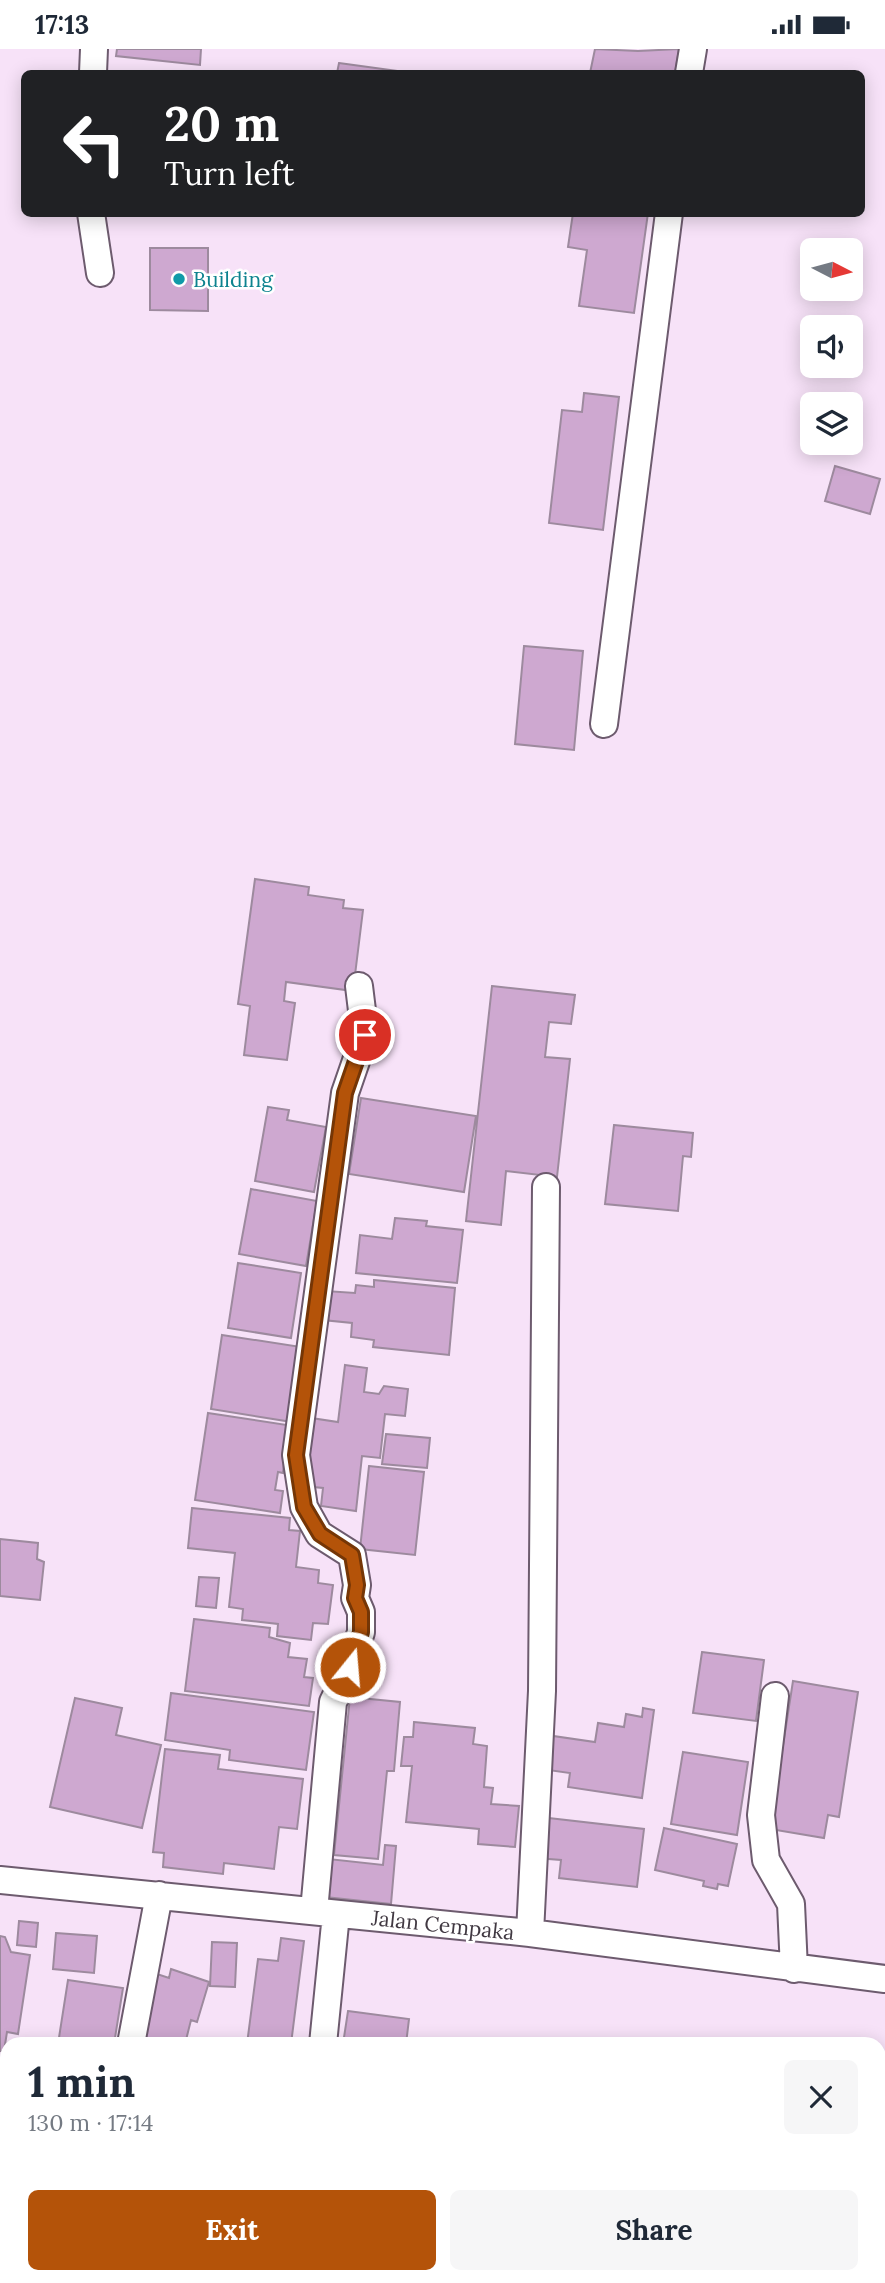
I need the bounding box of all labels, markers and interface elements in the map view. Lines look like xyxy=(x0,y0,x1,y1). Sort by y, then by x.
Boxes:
text: 17:13 xyxy=(35,8,89,41)
text: 20 m xyxy=(164,92,279,154)
icon: left xyxy=(49,98,140,189)
text: Turn left xyxy=(164,153,294,194)
north arrow xyxy=(800,238,863,301)
map controls xyxy=(800,238,863,455)
place label: Building xyxy=(193,266,273,293)
marker: Building xyxy=(171,271,187,287)
button: sound xyxy=(800,315,863,378)
button: layers xyxy=(800,392,863,455)
pin xyxy=(335,1005,395,1065)
icon: arrive xyxy=(346,1016,384,1054)
position arrow xyxy=(313,1630,387,1704)
street label: Jalan Cempaka xyxy=(369,1904,516,1946)
text: 1 min xyxy=(28,2055,135,2109)
button: close xyxy=(784,2060,858,2134)
text: 130 m · 17:14 xyxy=(28,2108,154,2137)
button: Exit xyxy=(28,2190,436,2270)
button: Share xyxy=(450,2190,858,2270)

